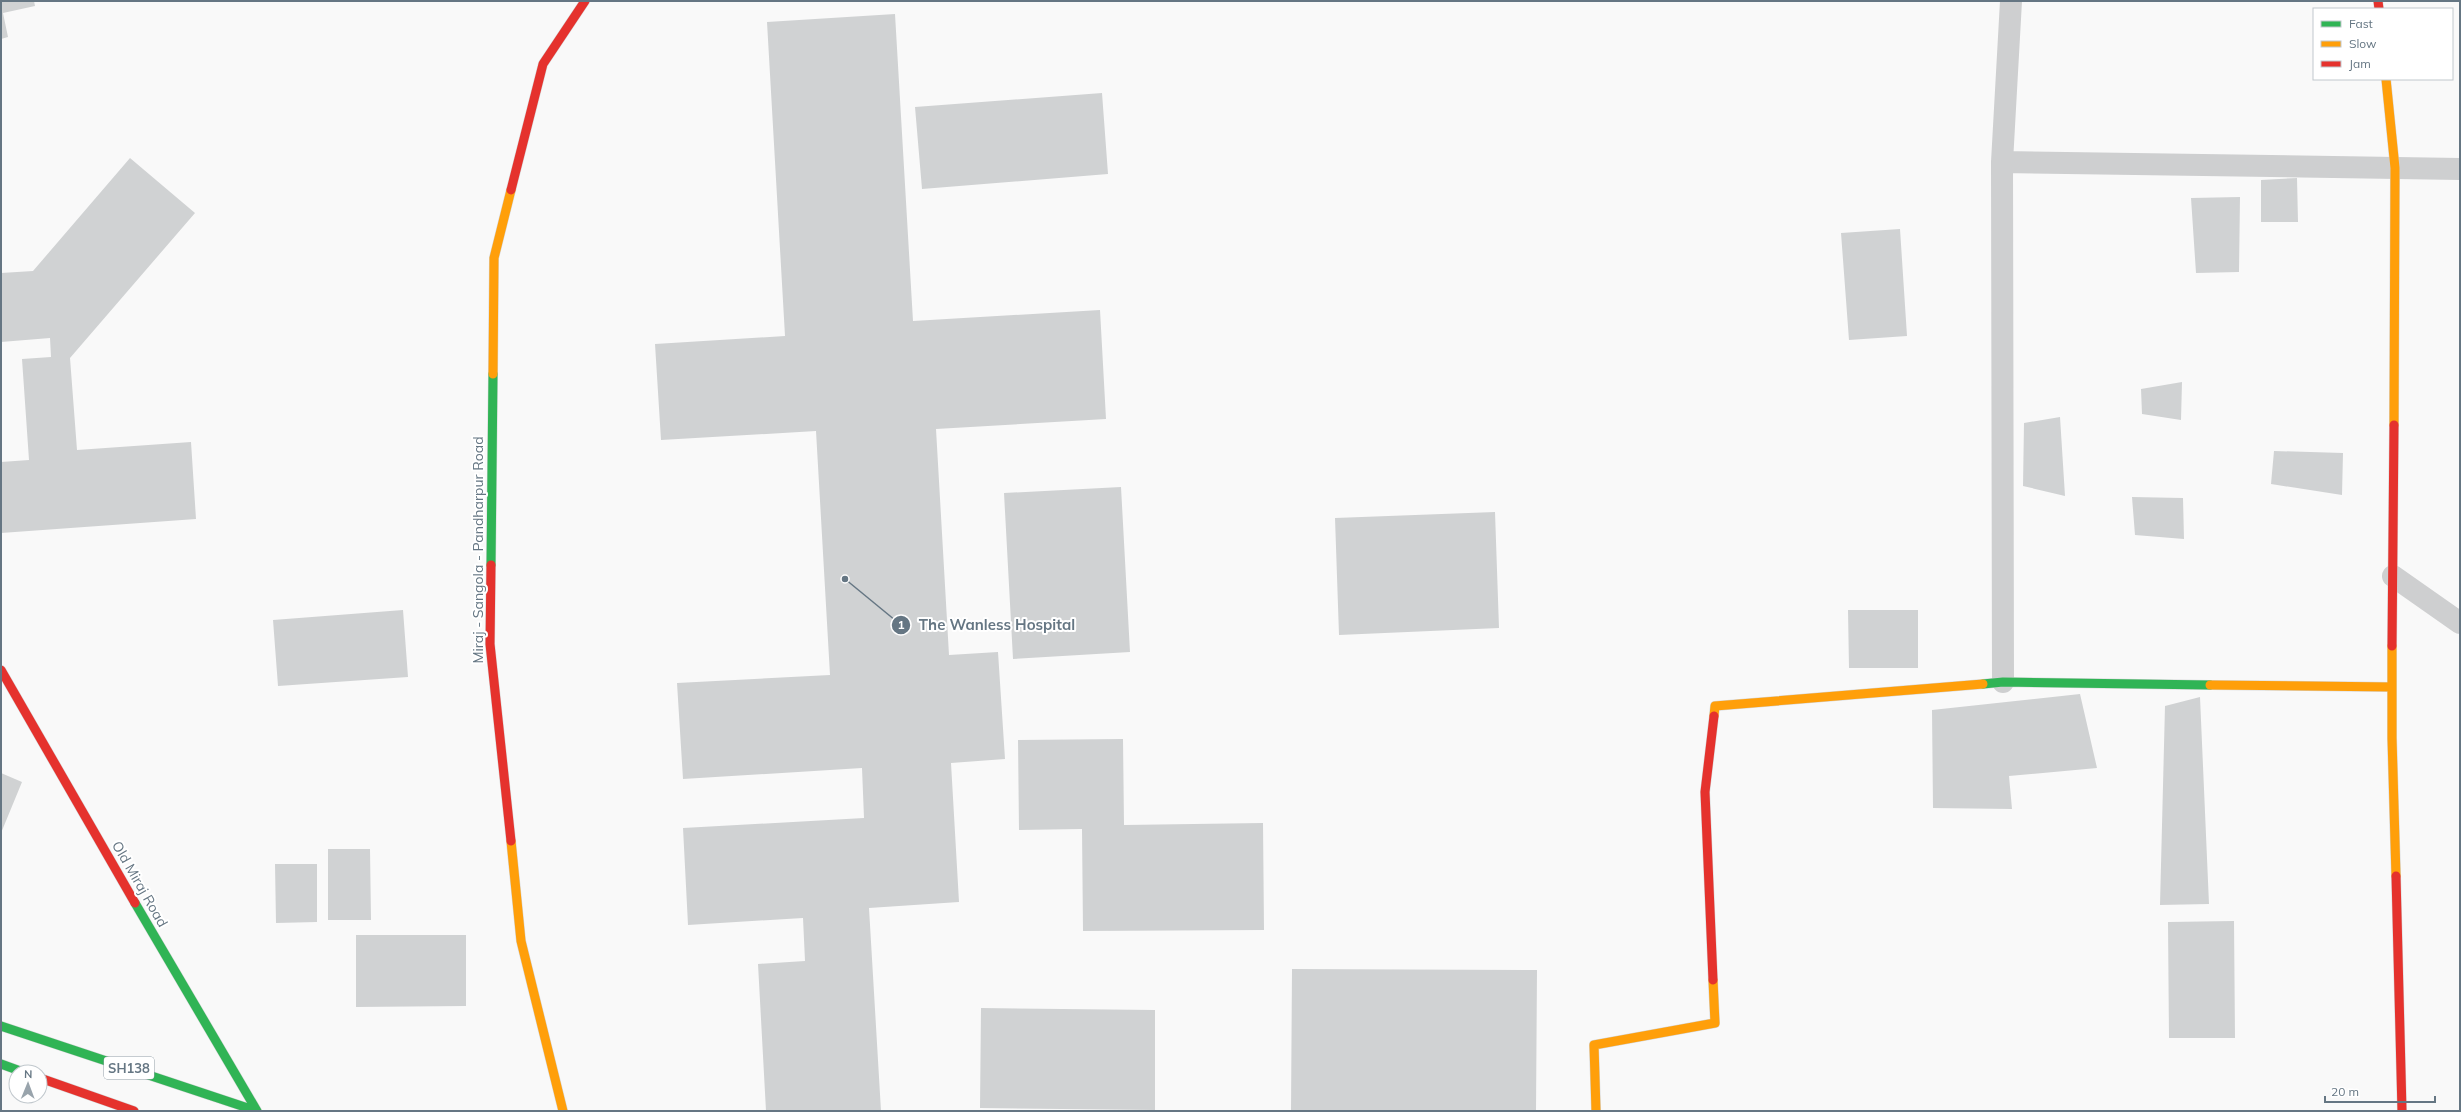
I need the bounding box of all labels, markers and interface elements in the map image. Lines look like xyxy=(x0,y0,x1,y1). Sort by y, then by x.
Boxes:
legend xyxy=(2313,8,2453,80)
text: Fast xyxy=(2349,16,2373,31)
text: Slow xyxy=(2349,36,2377,51)
text: Jam xyxy=(2349,56,2371,71)
street label: Miraj - Sangola - Pandharpur Road xyxy=(469,436,487,664)
callout: The Wanless Hospital xyxy=(891,612,1083,639)
text: The Wanless Hospital xyxy=(919,615,1075,634)
text: 1 xyxy=(897,617,905,632)
street label: Old Miraj Road xyxy=(108,838,172,930)
road number: SH138 xyxy=(104,1057,154,1079)
north arrow xyxy=(8,1064,48,1104)
text: N xyxy=(24,1067,32,1081)
scale bar xyxy=(2325,1078,2435,1104)
text: 20 m xyxy=(2331,1084,2359,1099)

